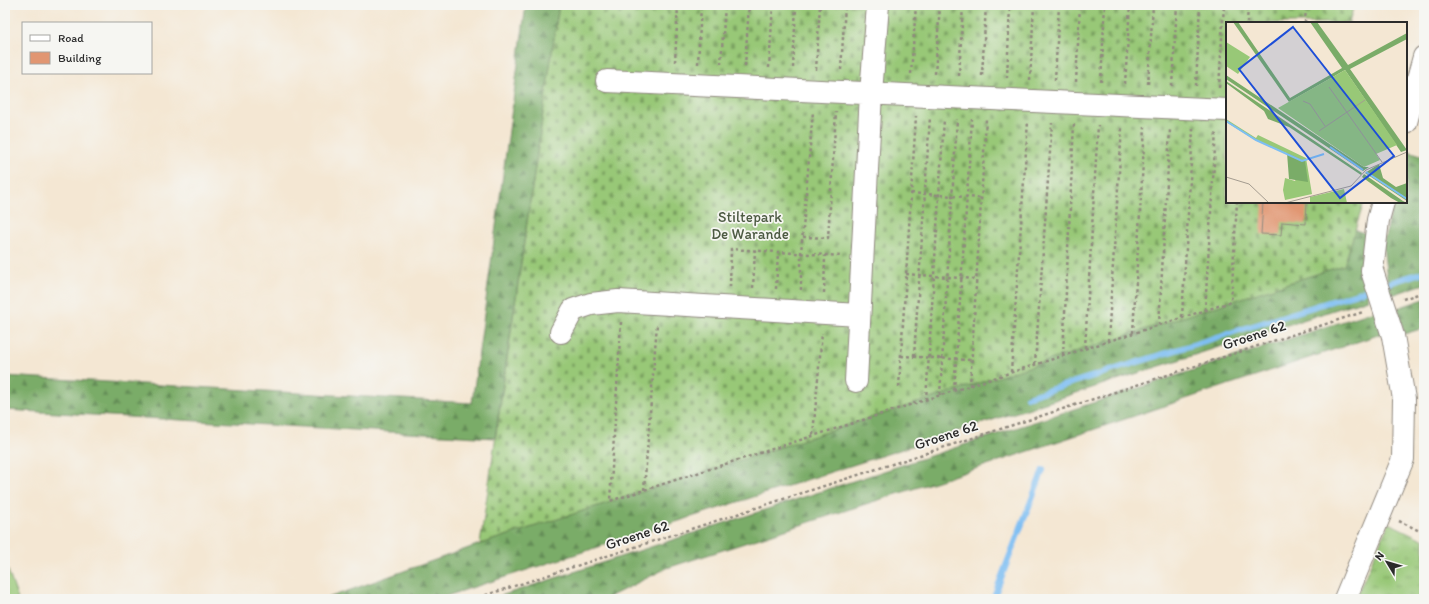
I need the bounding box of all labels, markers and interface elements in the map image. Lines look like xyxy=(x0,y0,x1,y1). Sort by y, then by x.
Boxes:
legend xyxy=(22,22,152,74)
inset map xyxy=(1226,22,1407,203)
text: Road xyxy=(58,31,84,45)
text: Building xyxy=(58,51,102,65)
park label: Stiltepark De Warande xyxy=(711,208,789,243)
street label: Groene 62 xyxy=(1220,316,1288,354)
street label: Groene 62 xyxy=(912,416,980,454)
street label: Groene 62 xyxy=(603,516,671,554)
north arrow xyxy=(1367,542,1407,582)
text: N xyxy=(1372,549,1387,563)

